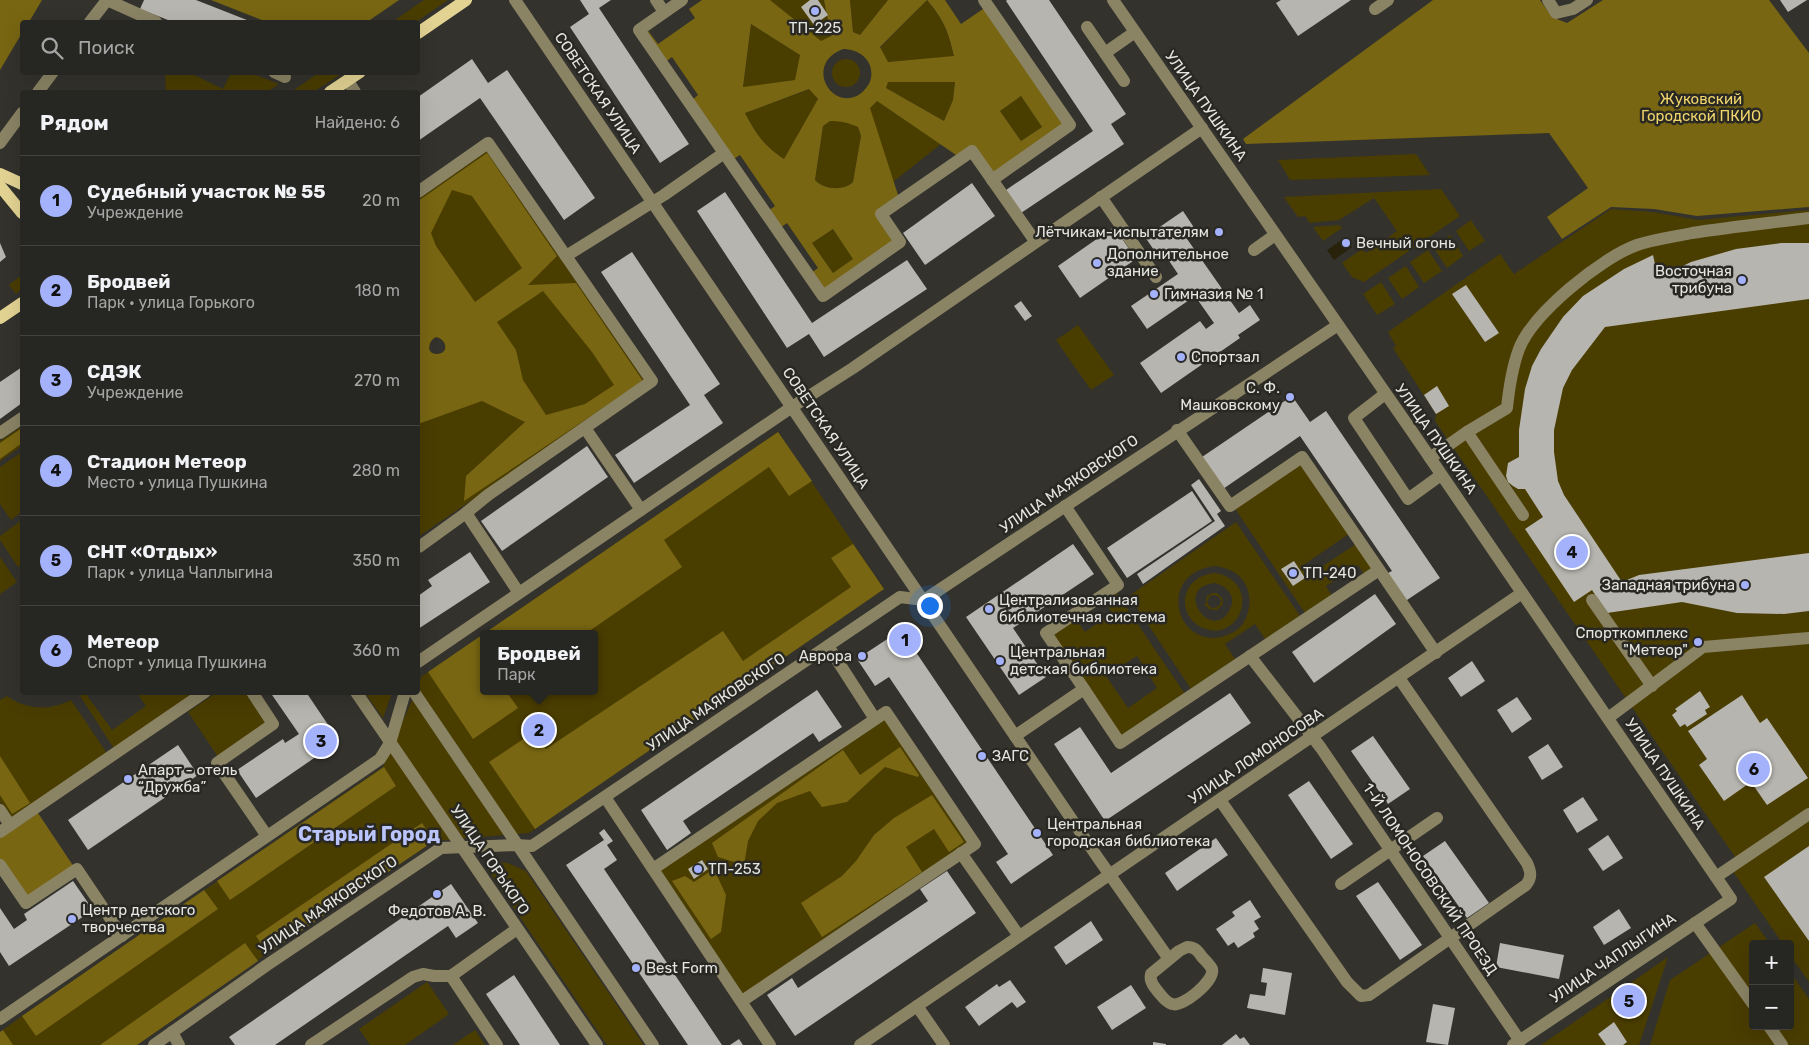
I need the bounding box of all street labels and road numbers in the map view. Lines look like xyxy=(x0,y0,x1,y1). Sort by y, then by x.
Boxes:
street label: СОВЕТСКАЯ УЛИЦА xyxy=(551,29,645,157)
street label: УЛИЦА ПУШКИНА xyxy=(1161,48,1251,164)
street label: СОВЕТСКАЯ УЛИЦА xyxy=(779,364,873,492)
street label: УЛИЦА ПУШКИНА xyxy=(1391,381,1481,497)
street label: УЛИЦА МАЯКОВСКОГО xyxy=(996,431,1142,537)
street label: УЛИЦА МАЯКОВСКОГО xyxy=(643,649,789,755)
street label: УЛИЦА ЛОМОНОСОВА xyxy=(1185,704,1327,808)
street label: УЛИЦА ПУШКИНА xyxy=(1621,715,1709,833)
street label: 1-Й ЛОМОНОСОВСКИЙ ПРОЕЗД xyxy=(1359,780,1501,979)
street label: УЛИЦА ГОРЬКОГО xyxy=(447,802,533,918)
street label: УЛИЦА МАЯКОВСКОГО xyxy=(255,852,401,958)
street label: УЛИЦА ЧАПЛЫГИНА xyxy=(1547,909,1679,1007)

